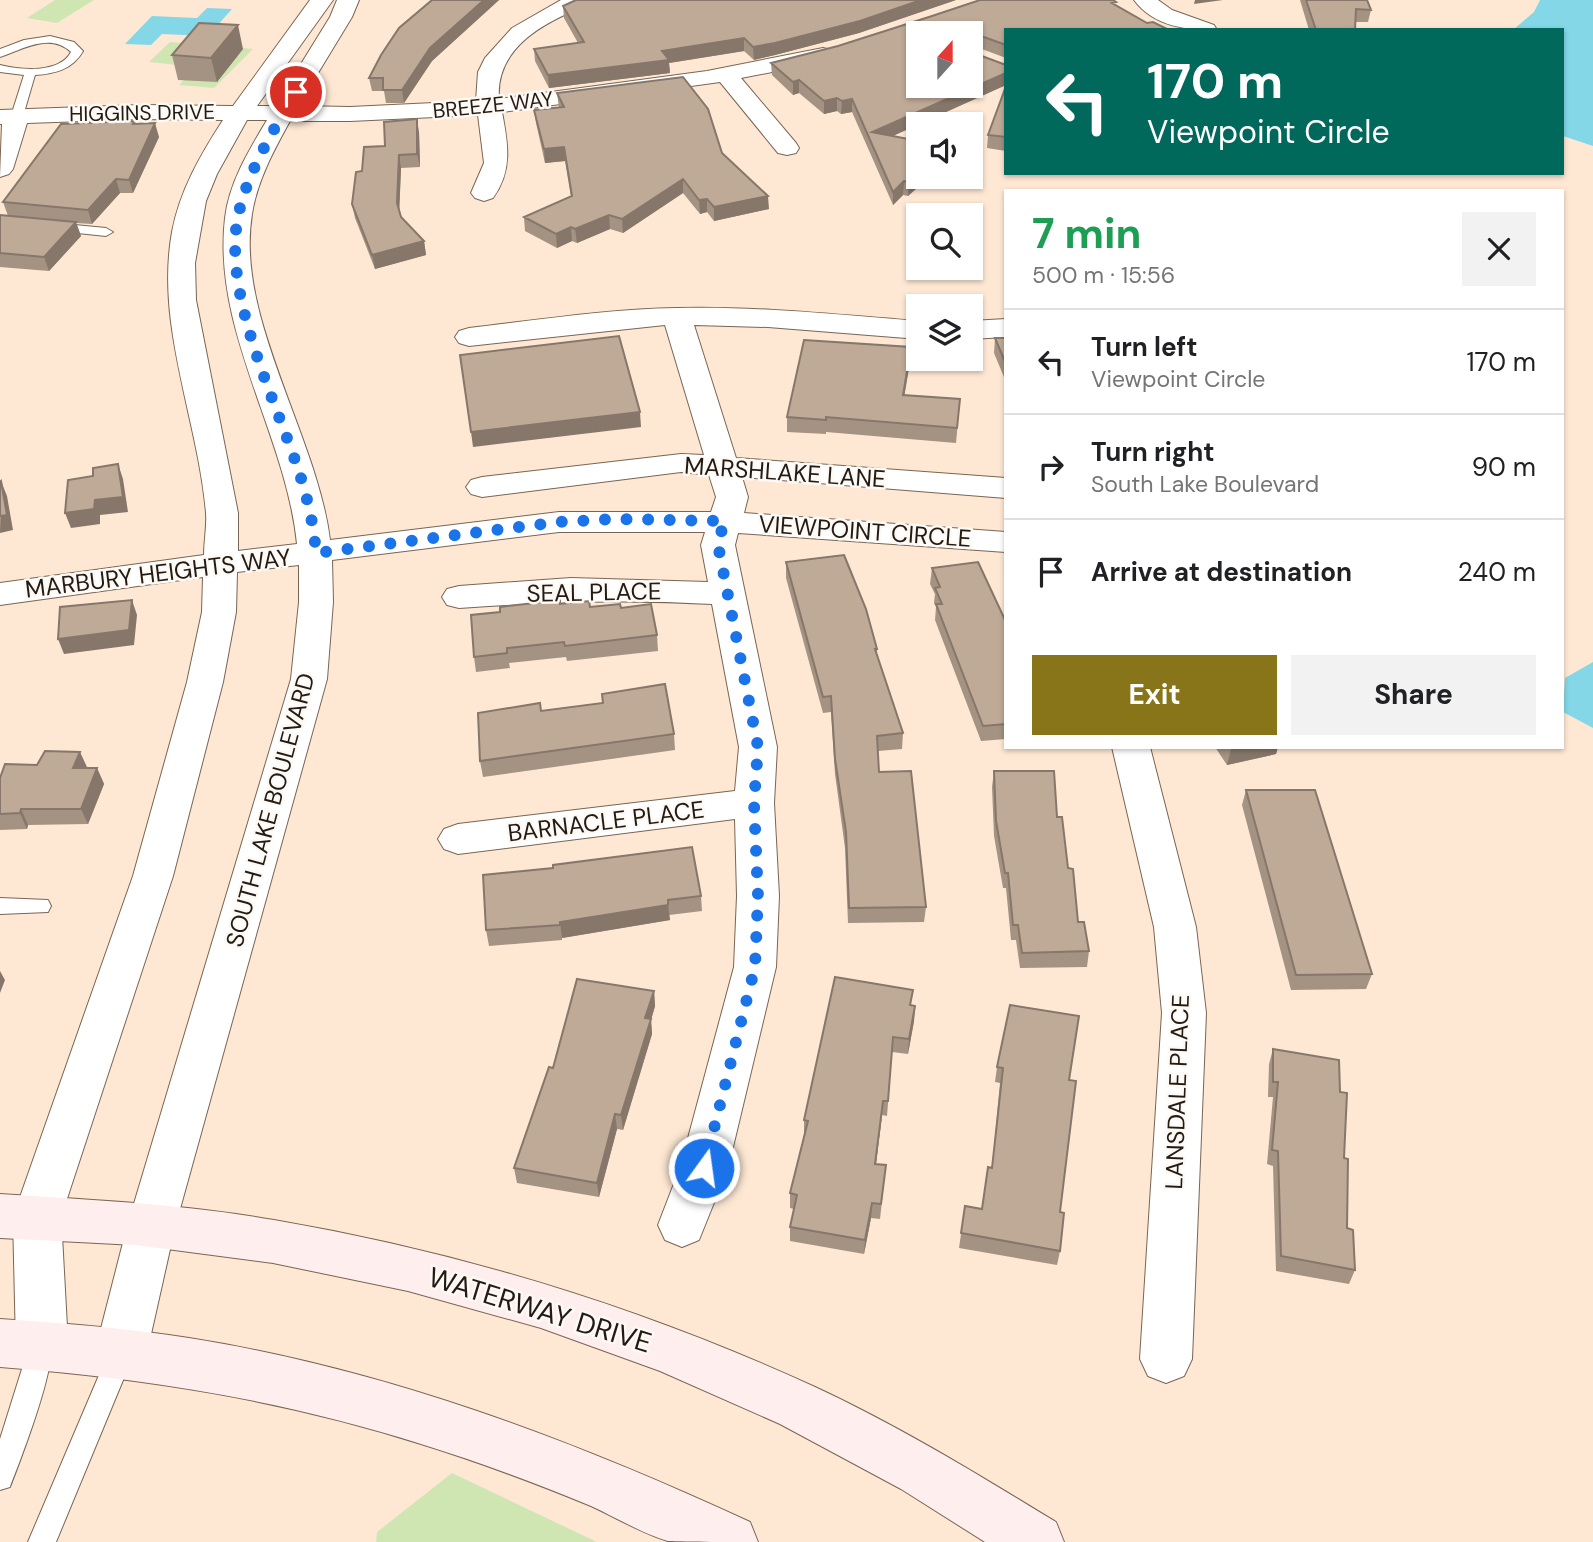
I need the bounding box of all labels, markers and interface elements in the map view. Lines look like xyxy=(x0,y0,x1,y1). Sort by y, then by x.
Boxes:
north arrow xyxy=(906,21,984,98)
map controls xyxy=(906,21,983,371)
text: 170 m xyxy=(1147,49,1283,113)
icon: left xyxy=(1032,56,1123,147)
pin xyxy=(266,62,326,122)
icon: arrive xyxy=(277,73,315,111)
street label: BREEZE WAY xyxy=(431,85,555,125)
street label: HIGGINS DRIVE xyxy=(69,98,215,128)
text: Viewpoint Circle xyxy=(1147,111,1390,153)
button: sound xyxy=(906,112,983,189)
button: search xyxy=(906,203,983,280)
text: 7 min xyxy=(1032,206,1141,261)
button: close xyxy=(1462,212,1536,286)
text: 500 m · 15:56 xyxy=(1032,260,1175,290)
button: layers xyxy=(906,294,983,371)
text: Turn left xyxy=(1091,330,1198,364)
icon: left xyxy=(1032,343,1070,381)
text: 170 m xyxy=(1467,345,1536,379)
text: Viewpoint Circle xyxy=(1091,364,1265,394)
text: Turn right xyxy=(1091,435,1215,469)
icon: right xyxy=(1032,448,1070,486)
street label: MARSHLAKE LANE xyxy=(683,449,887,495)
text: 90 m xyxy=(1472,450,1536,484)
text: South Lake Boulevard xyxy=(1091,469,1319,499)
street label: VIEWPOINT CIRCLE xyxy=(757,508,973,554)
street label: MARBURY HEIGHTS WAY xyxy=(23,541,293,605)
icon: arrive xyxy=(1032,553,1070,591)
text: Arrive at destination xyxy=(1091,555,1352,589)
text: 240 m xyxy=(1458,555,1536,589)
street label: SEAL PLACE xyxy=(526,575,662,609)
button: Exit xyxy=(1032,655,1277,735)
button: Share xyxy=(1291,655,1536,735)
street label: SOUTH LAKE BOULEVARD xyxy=(218,670,322,950)
street label: BARNACLE PLACE xyxy=(506,794,706,848)
street label: LANSDALE PLACE xyxy=(1158,994,1196,1190)
position arrow xyxy=(667,1131,741,1205)
street label: WATERWAY DRIVE xyxy=(424,1258,656,1362)

